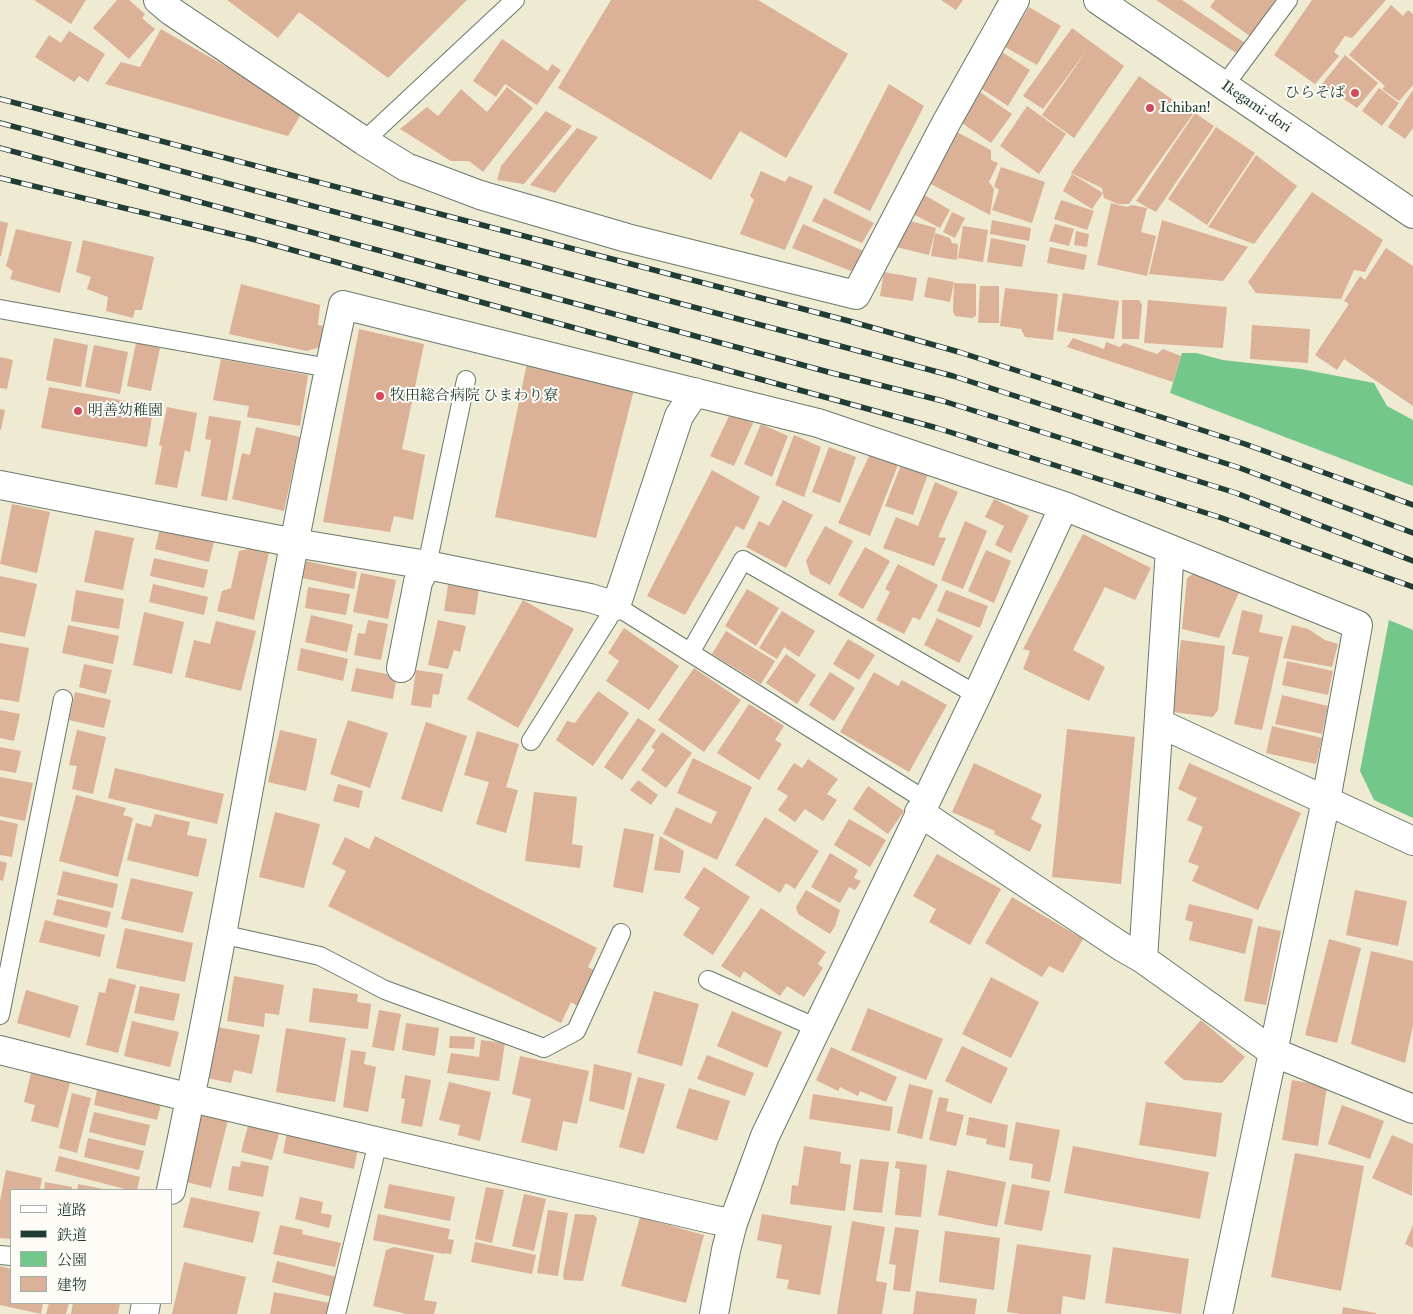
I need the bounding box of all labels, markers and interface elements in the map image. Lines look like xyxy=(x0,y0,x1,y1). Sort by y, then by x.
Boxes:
street label: Ikegami-dori xyxy=(1218,77,1294,137)
place label: ひらそば xyxy=(1285,84,1345,102)
marker: ひらそば xyxy=(1349,87,1361,99)
place label: Ichiban! xyxy=(1160,99,1211,117)
marker: Ichiban! xyxy=(1144,102,1156,114)
place label: 牧田総合病院 ひまわり寮 xyxy=(390,387,558,405)
marker: 牧田総合病院 ひまわり寮 xyxy=(374,390,386,402)
place label: 明善幼稚園 xyxy=(88,402,163,420)
marker: 明善幼稚園 xyxy=(72,405,84,417)
legend xyxy=(10,1189,172,1304)
text: 道路 xyxy=(57,1201,87,1219)
text: 鉄道 xyxy=(57,1226,87,1244)
text: 公園 xyxy=(57,1251,87,1269)
text: 建物 xyxy=(57,1276,87,1294)

